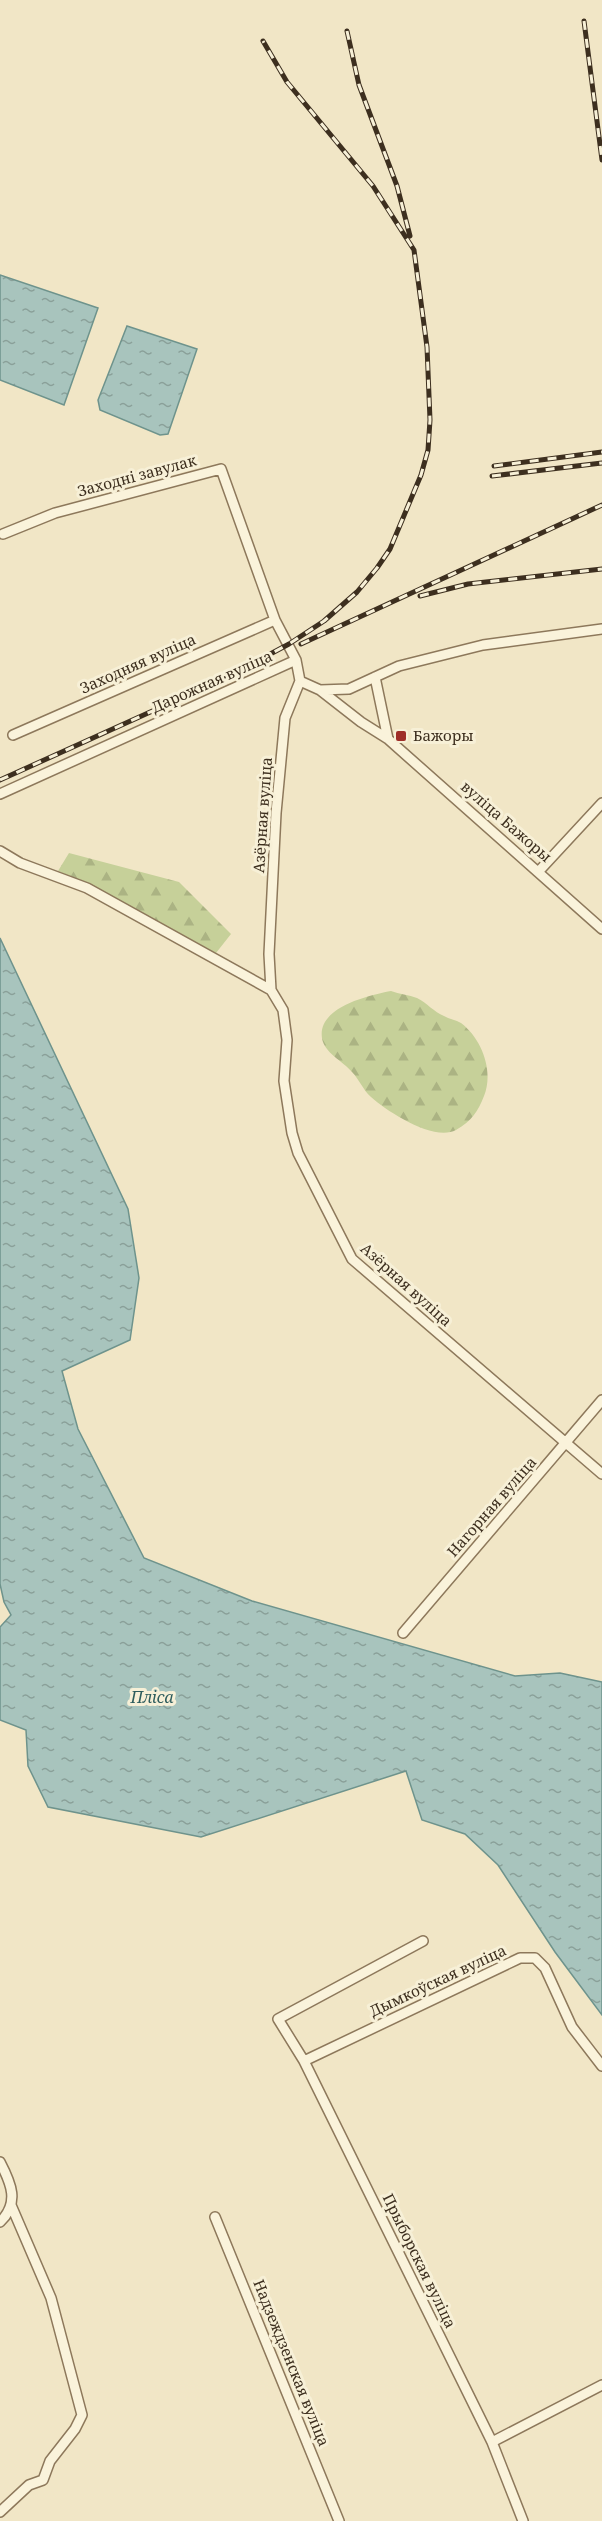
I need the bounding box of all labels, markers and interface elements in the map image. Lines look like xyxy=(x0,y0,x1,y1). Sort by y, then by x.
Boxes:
street label: Заходні завулак xyxy=(75,450,199,501)
street label: Заходняя вуліца xyxy=(77,629,199,698)
street label: Дарожная вуліца xyxy=(148,645,275,717)
place label: Бажоры xyxy=(413,725,474,745)
marker: Бажоры xyxy=(394,729,408,743)
street label: Азёрная вуліца xyxy=(248,756,276,873)
street label: вуліца Бажоры xyxy=(457,776,556,866)
street label: Азёрная вуліца xyxy=(357,1238,456,1330)
street label: Нагорная вуліца xyxy=(442,1452,540,1561)
water label: Пліса xyxy=(129,1686,174,1708)
street label: Дымкоўская вуліца xyxy=(366,1940,509,2021)
street label: Прыборская вуліца xyxy=(379,2190,461,2331)
street label: Надзеждзенская вуліца xyxy=(249,2276,335,2449)

